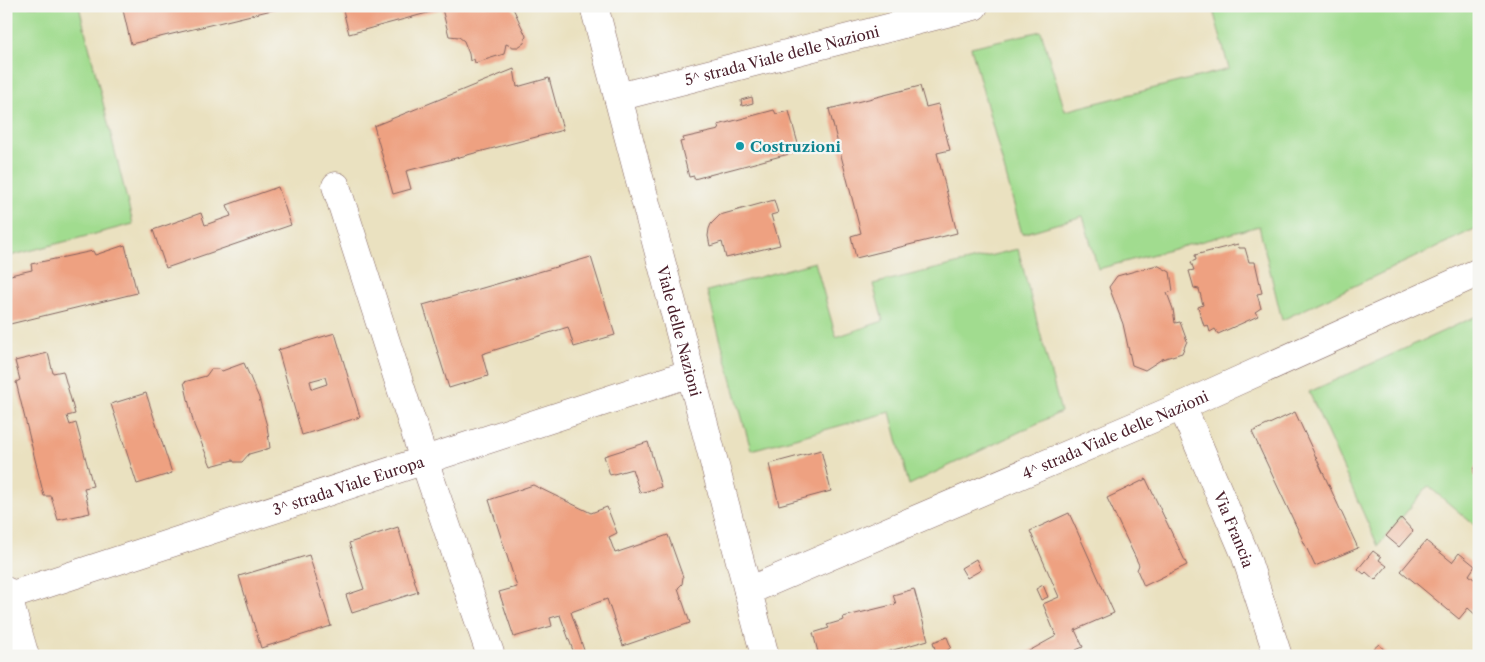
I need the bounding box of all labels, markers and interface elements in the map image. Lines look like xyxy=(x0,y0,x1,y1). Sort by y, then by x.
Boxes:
street label: 5^ strada Viale delle Nazioni xyxy=(682,21,882,89)
place label: Costruzioni xyxy=(750,137,841,156)
marker: Costruzioni xyxy=(734,140,746,152)
street label: Viale delle Nazioni xyxy=(653,263,706,399)
street label: 4^ strada Viale delle Nazioni xyxy=(1019,386,1211,483)
street label: 3^ strada Viale Europa xyxy=(270,451,426,519)
street label: Via Francia xyxy=(1210,487,1258,570)

